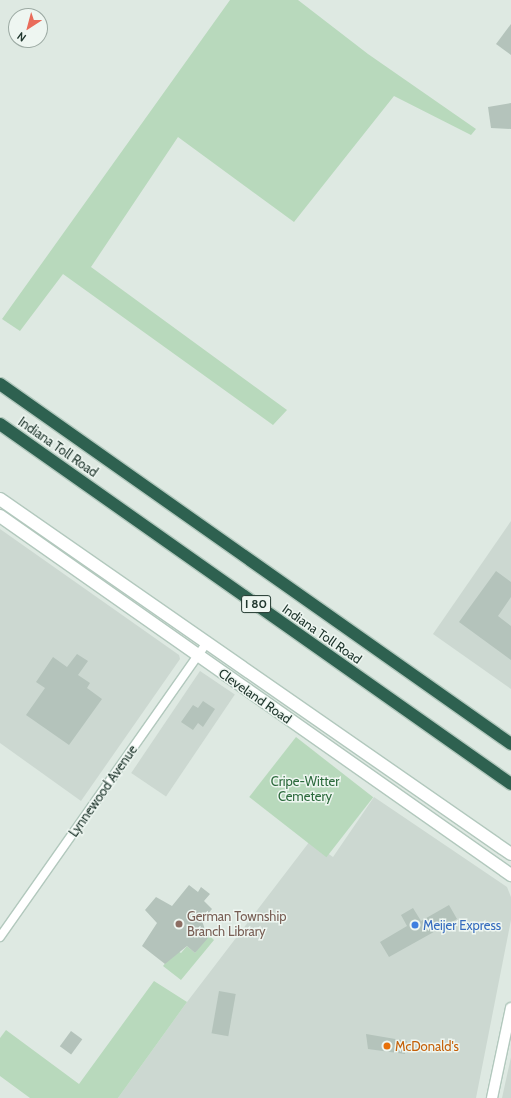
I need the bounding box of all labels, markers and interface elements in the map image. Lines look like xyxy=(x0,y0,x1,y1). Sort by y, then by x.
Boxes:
north arrow xyxy=(8,8,48,48)
text: N xyxy=(14,29,29,45)
street label: Indiana Toll Road xyxy=(15,414,101,480)
road number: I 80 xyxy=(241,594,271,614)
street label: Indiana Toll Road xyxy=(279,601,365,667)
street label: Cleveland Road xyxy=(216,665,294,727)
street label: Lynnewood Avenue xyxy=(66,742,140,840)
park label: Cripe-Witter Cemetery xyxy=(271,774,339,805)
place label: German Township Branch Library xyxy=(187,909,286,940)
place label: Meijer Express xyxy=(423,917,501,933)
marker: German Township Branch Library xyxy=(174,919,184,929)
marker: Meijer Express xyxy=(410,920,420,930)
place label: McDonald's xyxy=(395,1038,459,1054)
marker: McDonald's xyxy=(382,1041,392,1051)

